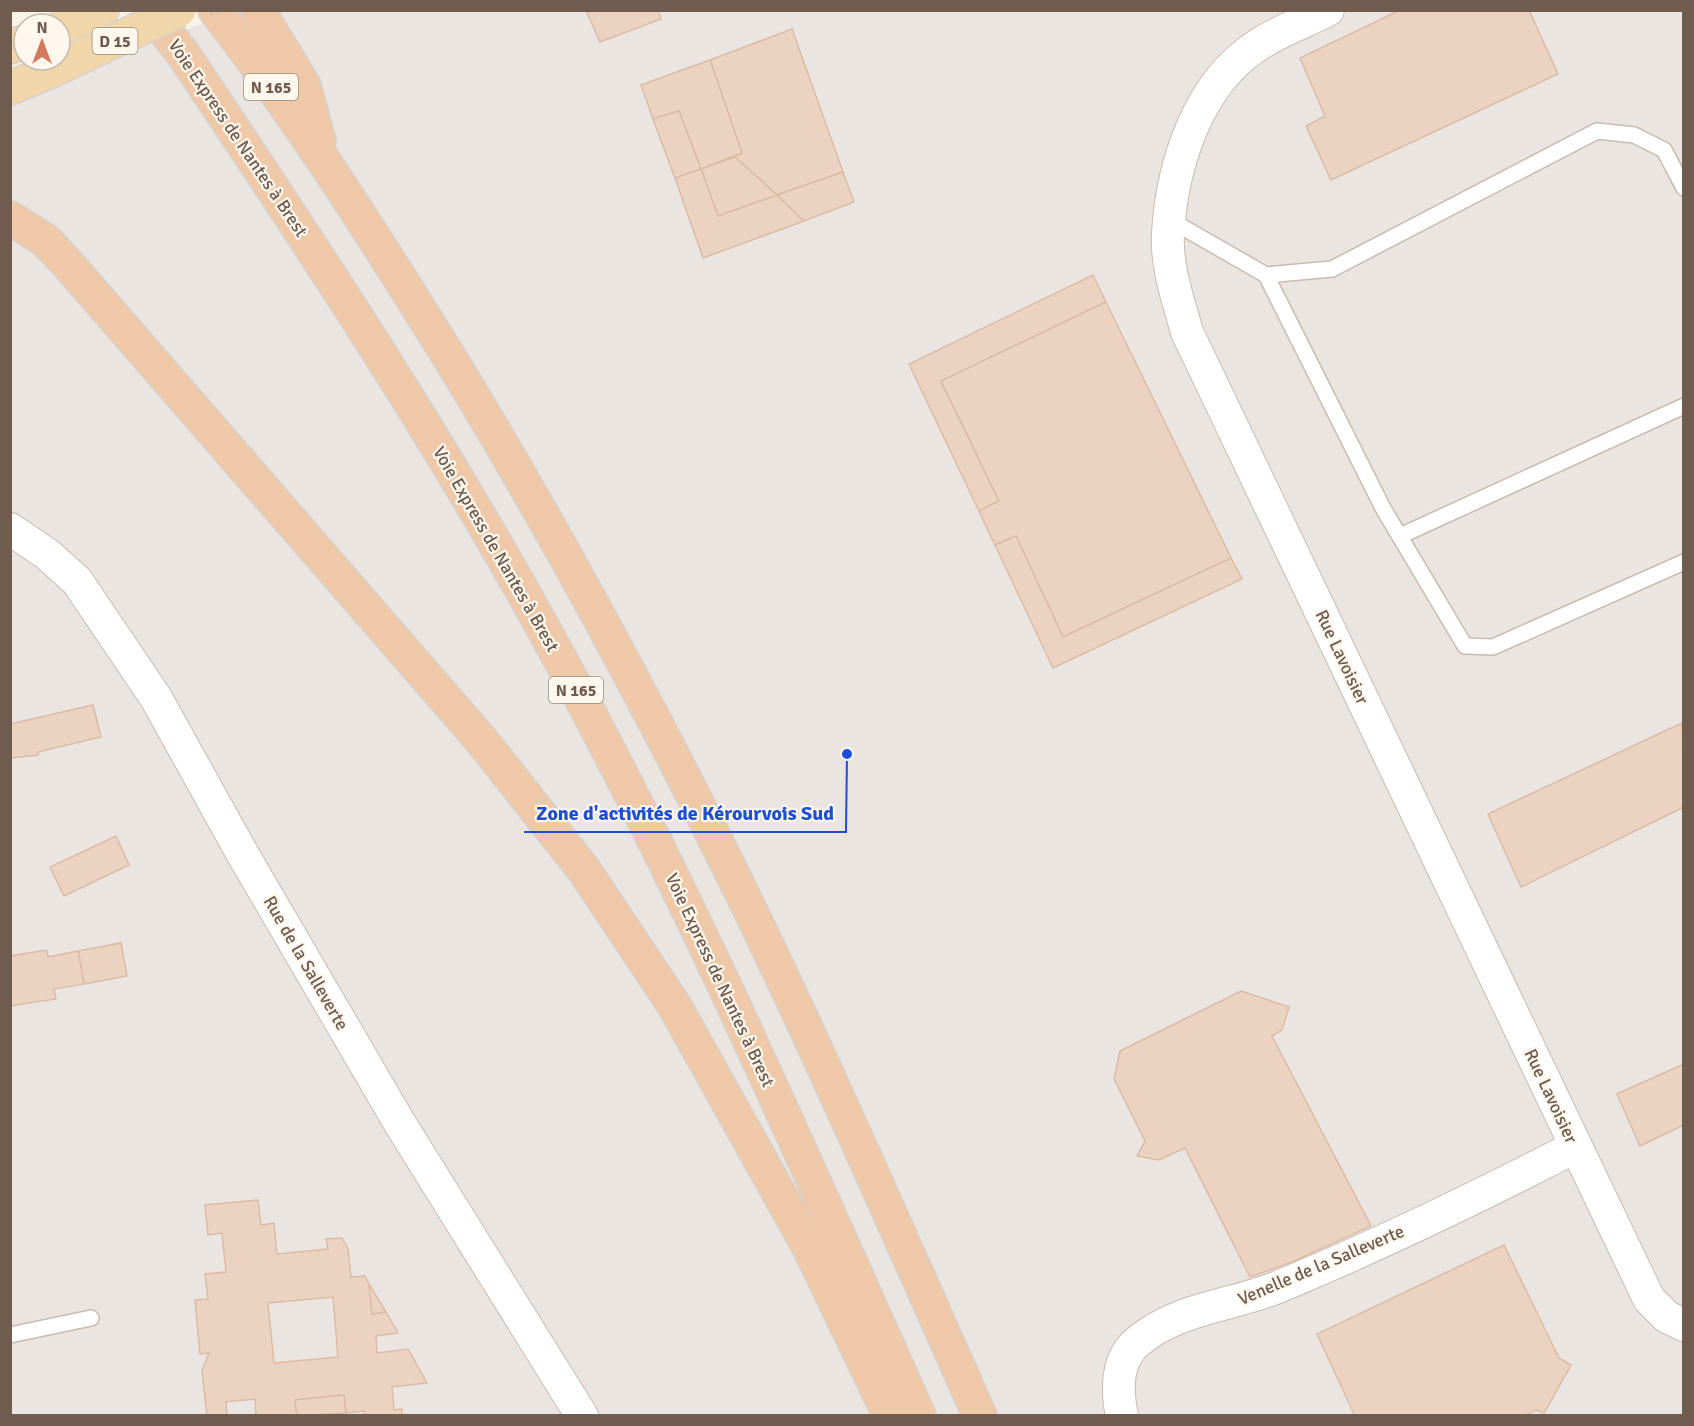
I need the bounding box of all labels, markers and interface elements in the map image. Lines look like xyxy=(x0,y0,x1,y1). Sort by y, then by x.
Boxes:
north arrow xyxy=(12,12,72,72)
text: N xyxy=(36,18,48,38)
road number: D 15 xyxy=(92,28,138,54)
street label: Voie Express de Nantes à Brest xyxy=(164,35,312,241)
road number: N 165 xyxy=(244,74,298,100)
street label: Voie Express de Nantes à Brest xyxy=(428,442,564,656)
street label: Rue Lavoisier xyxy=(1311,606,1374,708)
road number: N 165 xyxy=(549,677,603,703)
callout: Zone d'activités de Kérourvois Sud xyxy=(524,794,846,832)
text: Zone d'activités de Kérourvois Sud xyxy=(536,801,834,826)
street label: Voie Express de Nantes à Brest xyxy=(661,870,779,1090)
street label: Rue de la Salleverte xyxy=(259,892,353,1034)
street label: Rue Lavoisier xyxy=(1520,1045,1583,1147)
street label: Venelle de la Salleverte xyxy=(1235,1220,1407,1310)

